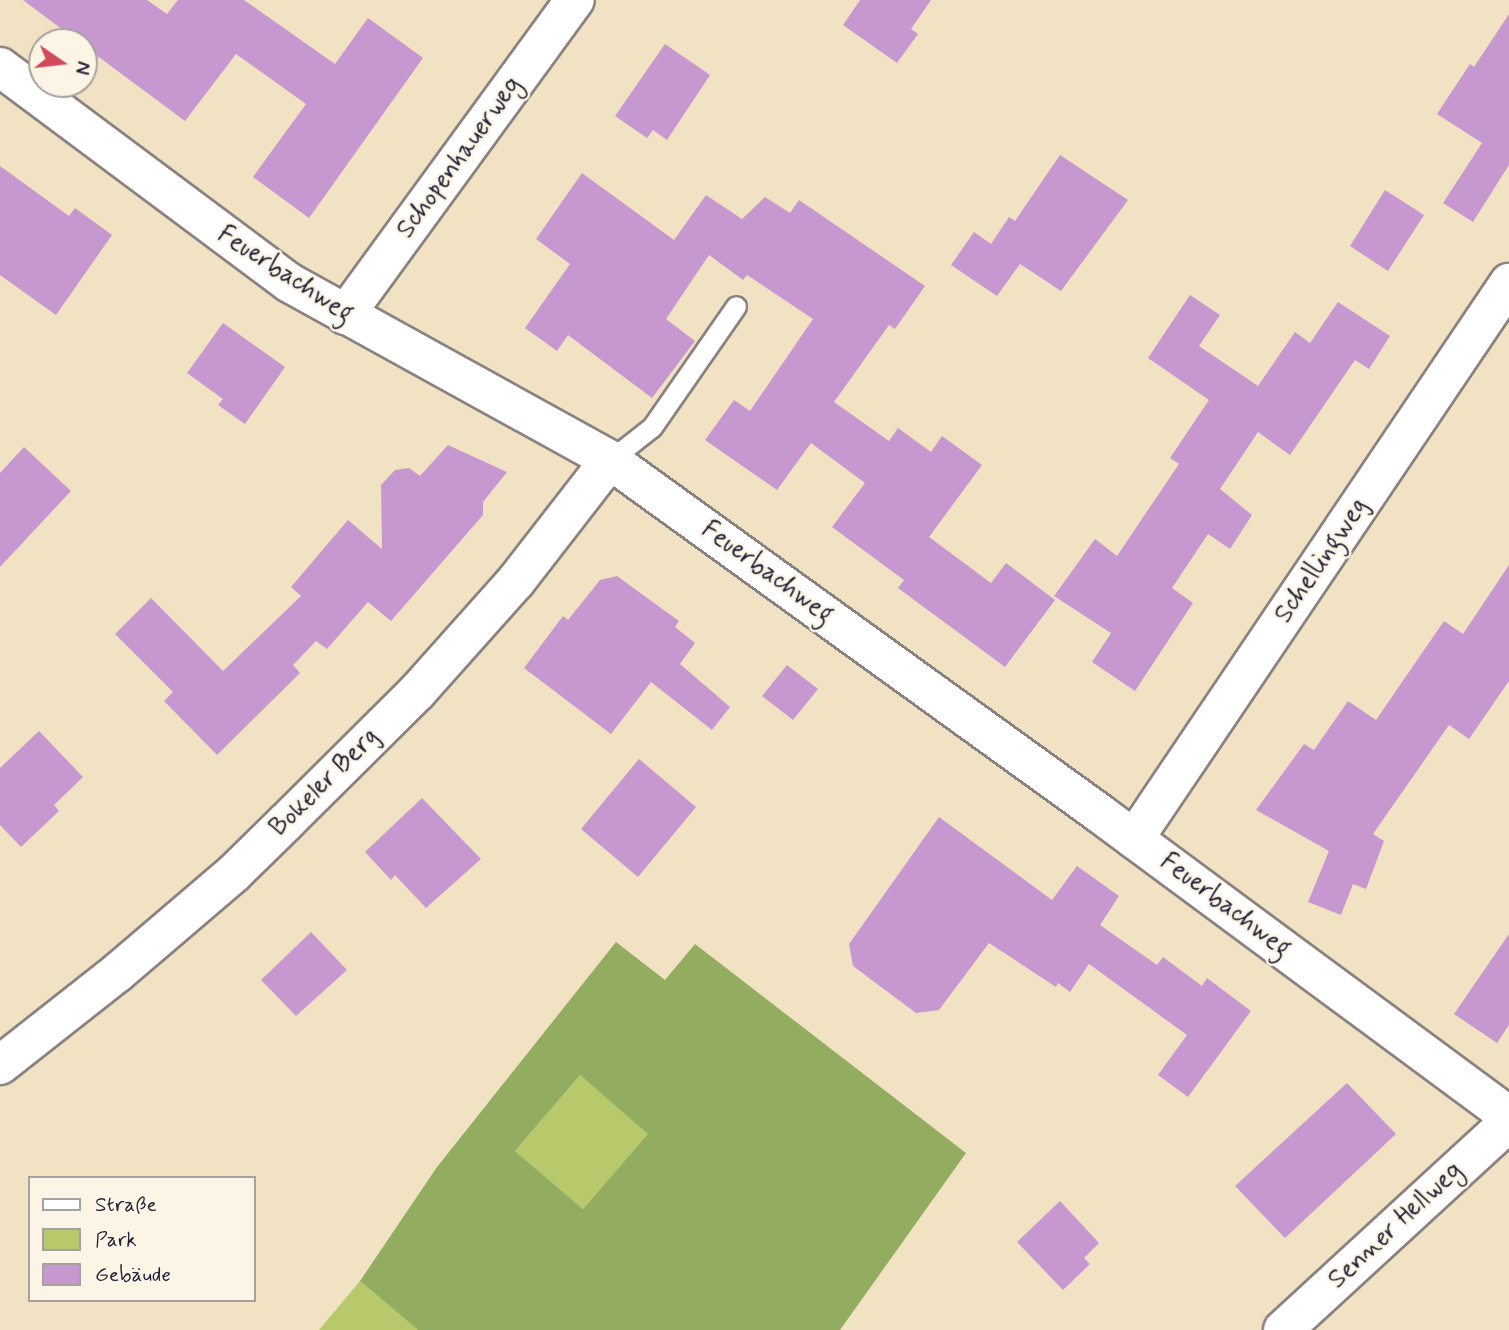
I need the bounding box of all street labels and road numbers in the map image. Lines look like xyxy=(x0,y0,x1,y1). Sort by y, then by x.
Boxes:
street label: Schopenhauerweg xyxy=(391,71,529,245)
street label: Feuerbachweg xyxy=(211,219,359,331)
street label: Schellingweg xyxy=(1269,492,1375,630)
street label: Feuerbachweg xyxy=(695,515,839,631)
street label: Bokeler Berg xyxy=(264,722,386,844)
street label: Feuerbachweg xyxy=(1153,847,1297,965)
street label: Senner Hellweg xyxy=(1322,1155,1470,1297)

